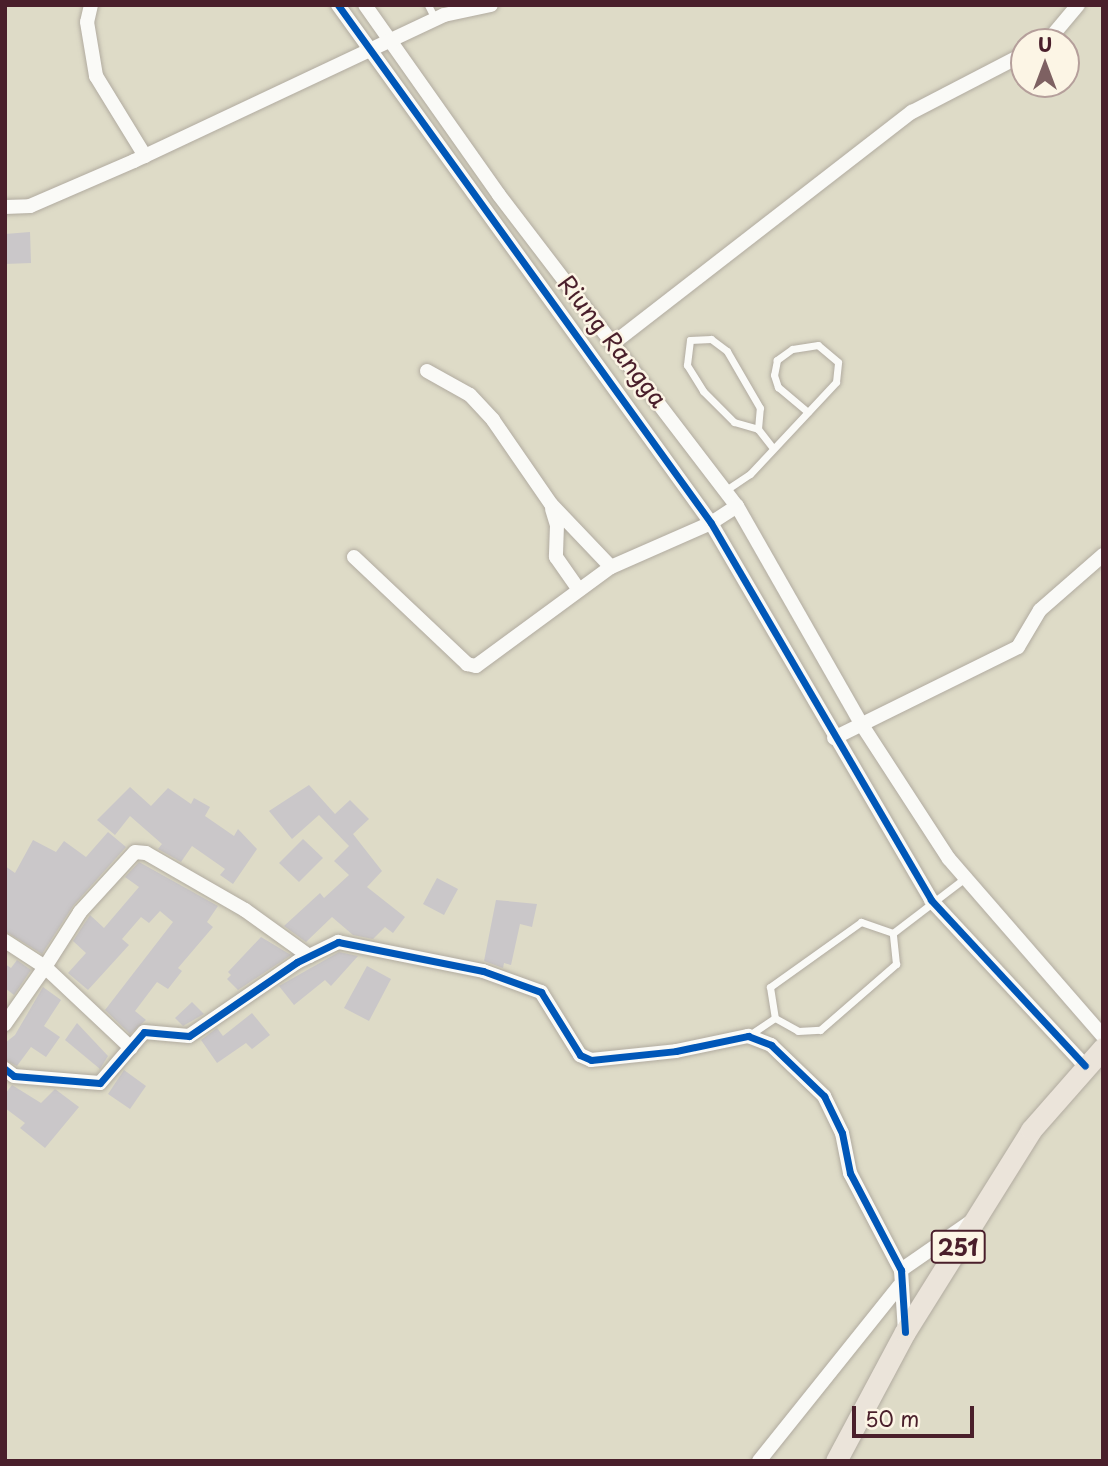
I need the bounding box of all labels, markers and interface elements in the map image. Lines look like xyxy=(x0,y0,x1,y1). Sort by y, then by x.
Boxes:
north arrow xyxy=(1010,28,1080,98)
text: U xyxy=(1038,30,1052,58)
street label: Riung Rangga xyxy=(552,269,674,413)
road number: 251 xyxy=(930,1228,986,1266)
scale bar xyxy=(856,1392,978,1436)
text: 50 m xyxy=(865,1402,919,1434)

